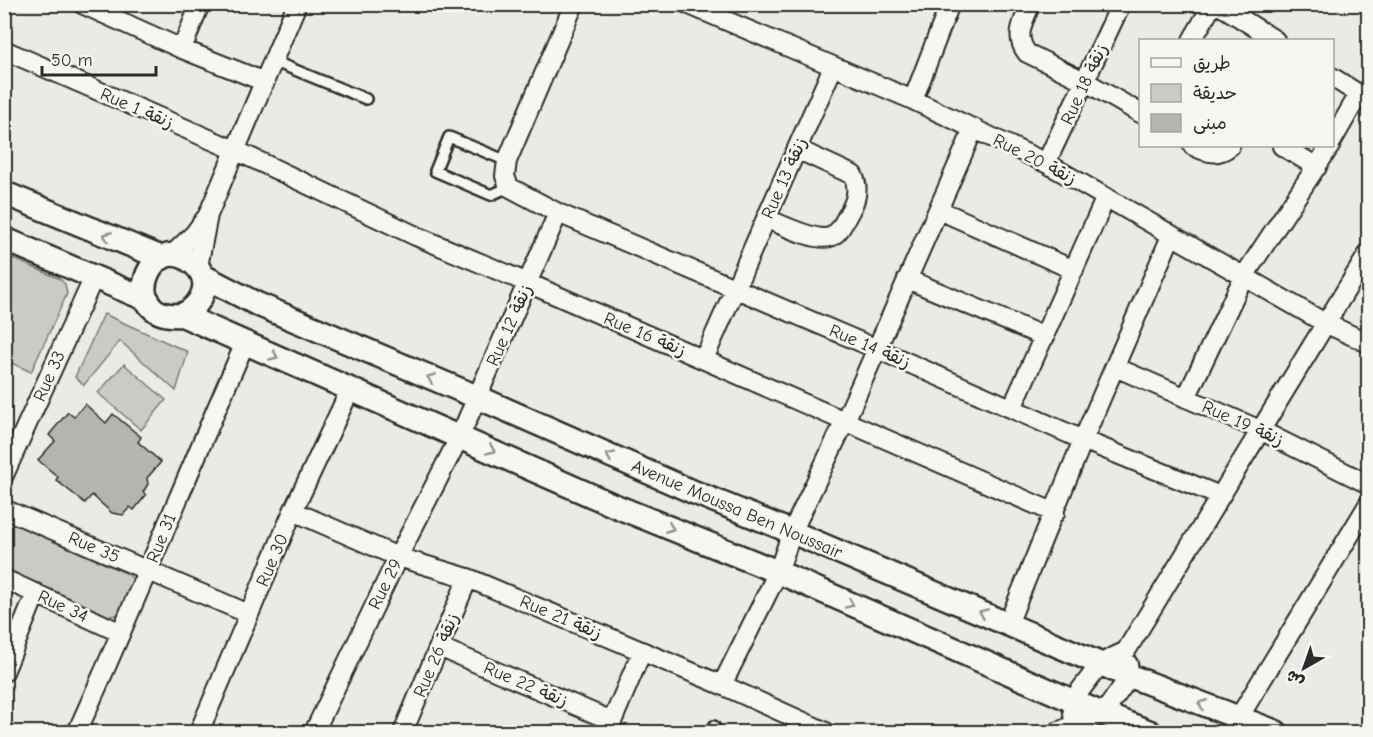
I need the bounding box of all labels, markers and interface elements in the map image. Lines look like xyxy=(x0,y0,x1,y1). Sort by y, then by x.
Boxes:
scale bar xyxy=(42,39,156,77)
legend xyxy=(1139,39,1334,147)
street label: Rue 18 زنقة xyxy=(1057,40,1112,128)
text: 50 m xyxy=(51,50,93,71)
text: طريق xyxy=(1193,53,1231,74)
text: حديقة xyxy=(1193,83,1237,104)
street label: Rue 1 زنقة xyxy=(97,84,177,133)
text: مبنى xyxy=(1193,113,1227,134)
street label: Rue 20 زنقة xyxy=(990,129,1080,189)
street label: Rue 13 زنقة xyxy=(757,134,812,222)
one-way arrow xyxy=(103,231,114,243)
street label: Rue 12 زنقة xyxy=(482,281,537,369)
street label: Rue 16 زنقة xyxy=(600,308,689,361)
street label: Rue 14 زنقة xyxy=(826,320,914,373)
street label: Rue 33 xyxy=(29,348,70,405)
one-way arrow xyxy=(267,349,278,361)
one-way arrow xyxy=(426,373,437,385)
street label: Rue 19 زنقة xyxy=(1199,396,1287,451)
one-way arrow xyxy=(485,443,496,455)
one-way arrow xyxy=(605,451,616,463)
street label: Avenue Moussa Ben Noussair xyxy=(628,455,846,564)
street label: Rue 31 xyxy=(142,511,181,566)
one-way arrow xyxy=(664,521,675,533)
street label: Rue 35 xyxy=(65,527,123,568)
street label: Rue 30 xyxy=(252,531,293,590)
street label: Rue 29 xyxy=(364,555,407,613)
street label: Rue 34 xyxy=(34,586,91,627)
street label: Rue 21 زنقة xyxy=(517,591,605,644)
one-way arrow xyxy=(843,597,854,609)
one-way arrow xyxy=(978,608,989,620)
street label: Rue 26 زنقة xyxy=(409,610,464,701)
north arrow xyxy=(1274,638,1334,698)
street label: Rue 22 زنقة xyxy=(481,657,571,712)
text: ش xyxy=(1282,666,1308,691)
one-way arrow xyxy=(1197,699,1208,711)

